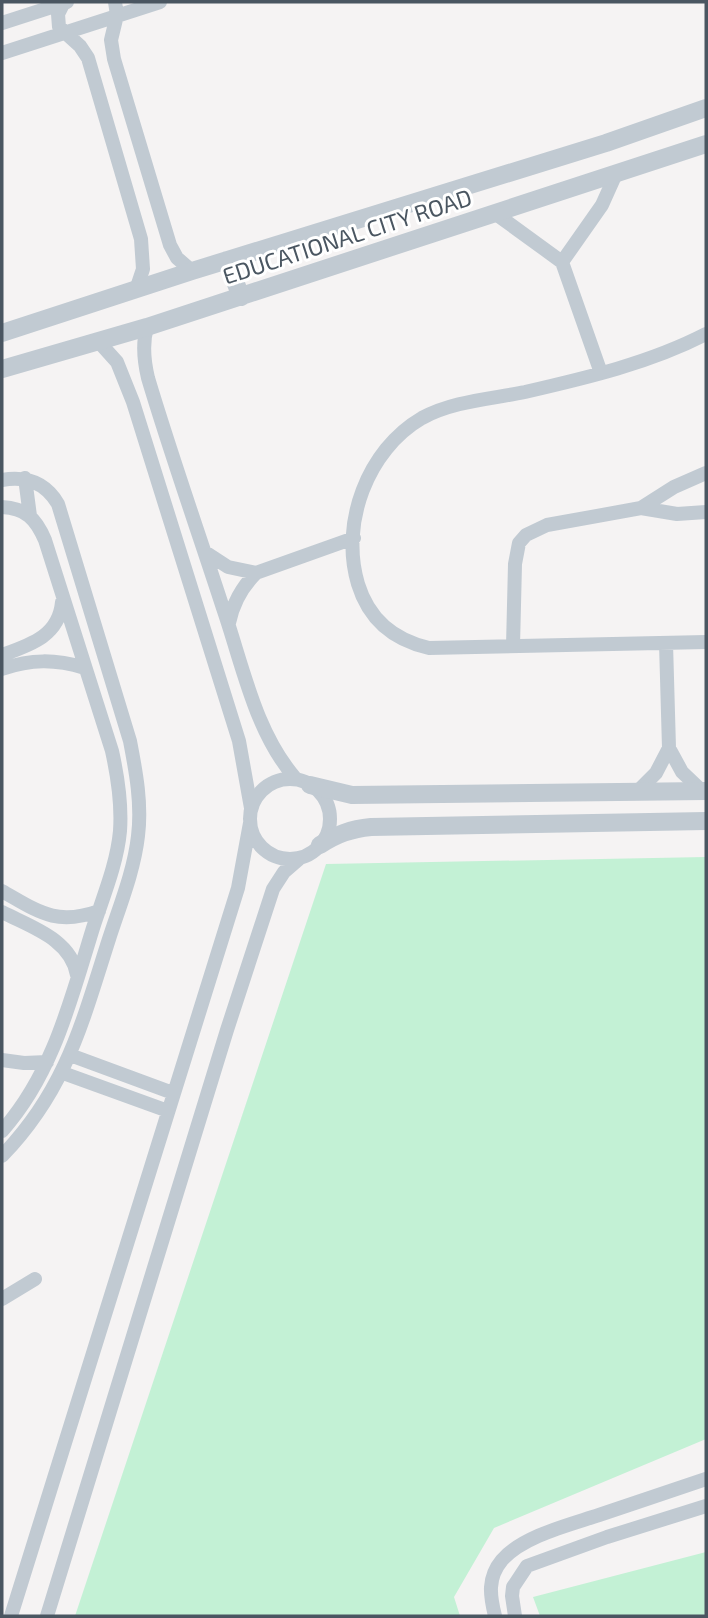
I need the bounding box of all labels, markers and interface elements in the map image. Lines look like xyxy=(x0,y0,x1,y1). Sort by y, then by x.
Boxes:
street label: EDUCATIONAL CITY ROAD xyxy=(219,182,475,290)

